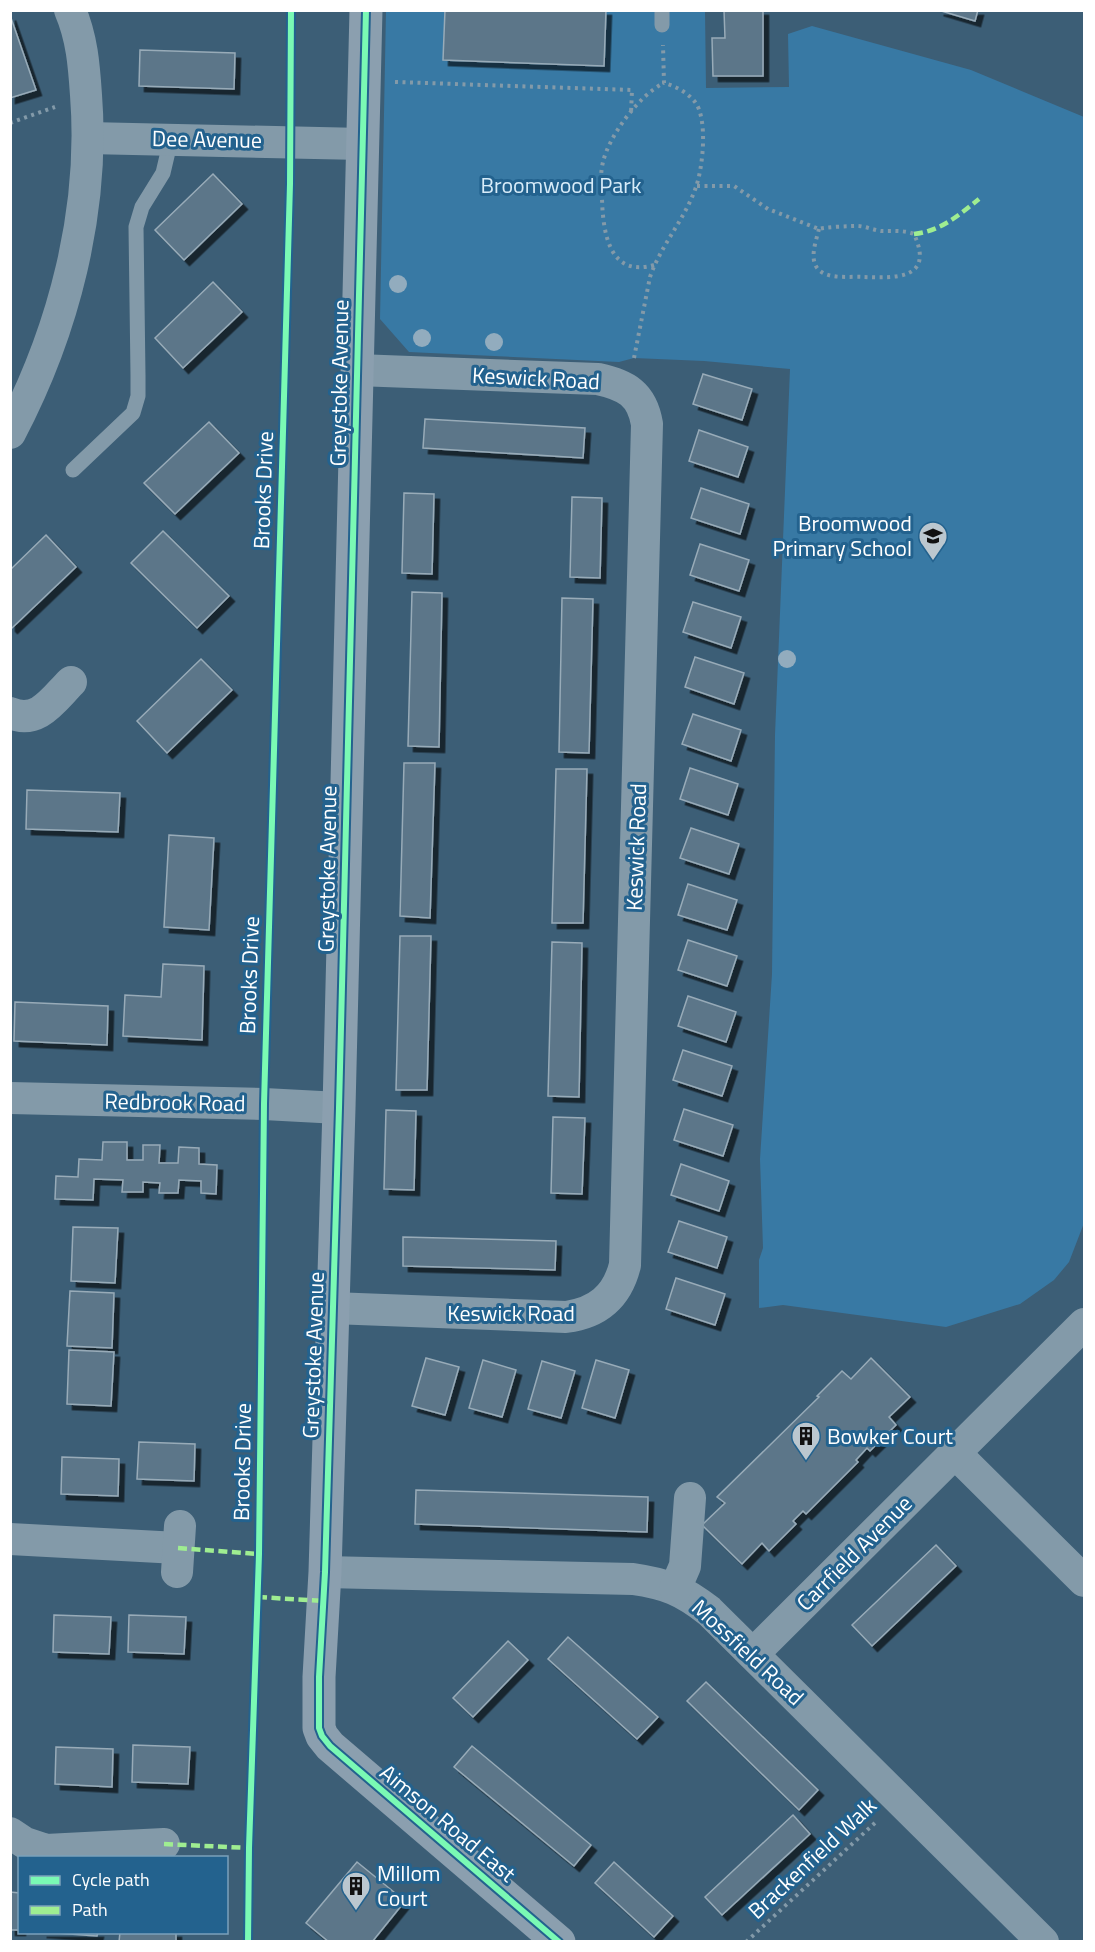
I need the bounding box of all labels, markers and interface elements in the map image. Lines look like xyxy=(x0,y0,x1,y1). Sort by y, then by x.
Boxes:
street label: Dee Avenue xyxy=(152,121,262,157)
park label: Broomwood Park xyxy=(481,168,642,202)
street label: Greystoke Avenue xyxy=(321,299,357,467)
street label: Keswick Road xyxy=(471,358,601,398)
street label: Brooks Drive xyxy=(244,430,282,550)
place label: Broomwood Primary School xyxy=(772,506,912,565)
school or university icon: Broomwood Primary School xyxy=(917,520,949,562)
street label: Keswick Road xyxy=(617,783,655,911)
street label: Greystoke Avenue xyxy=(309,785,345,953)
street label: Brooks Drive xyxy=(230,915,268,1035)
street label: Redbrook Road xyxy=(104,1084,246,1120)
street label: Greystoke Avenue xyxy=(293,1271,333,1439)
street label: Keswick Road xyxy=(447,1296,575,1330)
street label: Brooks Drive xyxy=(224,1403,260,1521)
place label: Bowker Court xyxy=(827,1419,953,1453)
building icon: Bowker Court xyxy=(790,1420,822,1462)
street label: Carrfield Avenue xyxy=(788,1487,920,1619)
street label: Mossfield Road xyxy=(684,1591,812,1713)
street label: Aimson Road East xyxy=(373,1756,524,1890)
street label: Brackenfield Walk xyxy=(740,1789,884,1927)
legend xyxy=(18,1856,228,1934)
place label: Millom Court xyxy=(377,1856,440,1915)
text: Cycle path xyxy=(72,1866,150,1893)
building icon: Millom Court xyxy=(340,1870,372,1912)
text: Path xyxy=(72,1896,108,1923)

